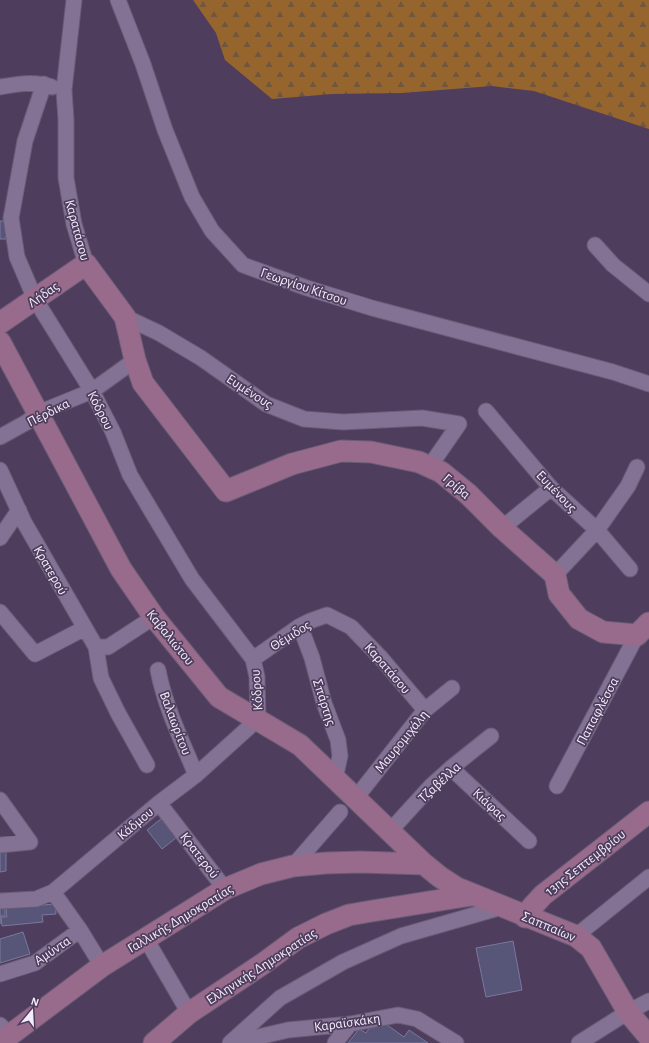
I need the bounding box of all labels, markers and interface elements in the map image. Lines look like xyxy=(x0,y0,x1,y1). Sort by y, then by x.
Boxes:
street label: Καρατάσου xyxy=(62,198,92,262)
street label: Γεωργίου Κίτσου xyxy=(259,266,349,308)
street label: Λήδας xyxy=(25,279,62,310)
street label: Ευμένους xyxy=(224,372,275,412)
street label: Κόδρου xyxy=(85,389,116,432)
street label: Πέρδικα xyxy=(25,396,72,429)
street label: Ευμένους xyxy=(533,468,580,516)
street label: Γρίβα xyxy=(440,471,473,502)
street label: Κρατερού xyxy=(31,544,70,597)
street label: Καβαλιώτου xyxy=(144,607,197,668)
street label: Θέμιδος xyxy=(268,618,314,654)
street label: Καρατάσου xyxy=(362,641,413,697)
street label: Κόδρου xyxy=(249,669,265,711)
street label: Παπαφλέσσα xyxy=(574,675,622,748)
street label: Σπάρτης xyxy=(310,677,338,728)
street label: Βαλαωρίτου xyxy=(157,690,194,757)
street label: Μαυρομιχάλη xyxy=(372,708,431,776)
street label: Τζαβέλλα xyxy=(416,760,464,806)
street label: Κιάφας xyxy=(470,786,509,824)
street label: Κάδμου xyxy=(115,805,156,843)
street label: 13ης Σεπτεμβρίου xyxy=(543,827,628,898)
street label: Κρατερού xyxy=(177,830,221,881)
street label: Γαλλικής Δημοκρατίας xyxy=(125,882,236,956)
street label: Σαππαίων xyxy=(520,909,578,945)
street label: Ελληνικής Δημοκρατίας xyxy=(204,926,320,1008)
street label: Αμύντα xyxy=(32,934,73,968)
north arrow xyxy=(12,991,52,1031)
text: N xyxy=(30,996,40,1008)
street label: Καραϊσκάκη xyxy=(313,1011,381,1035)

